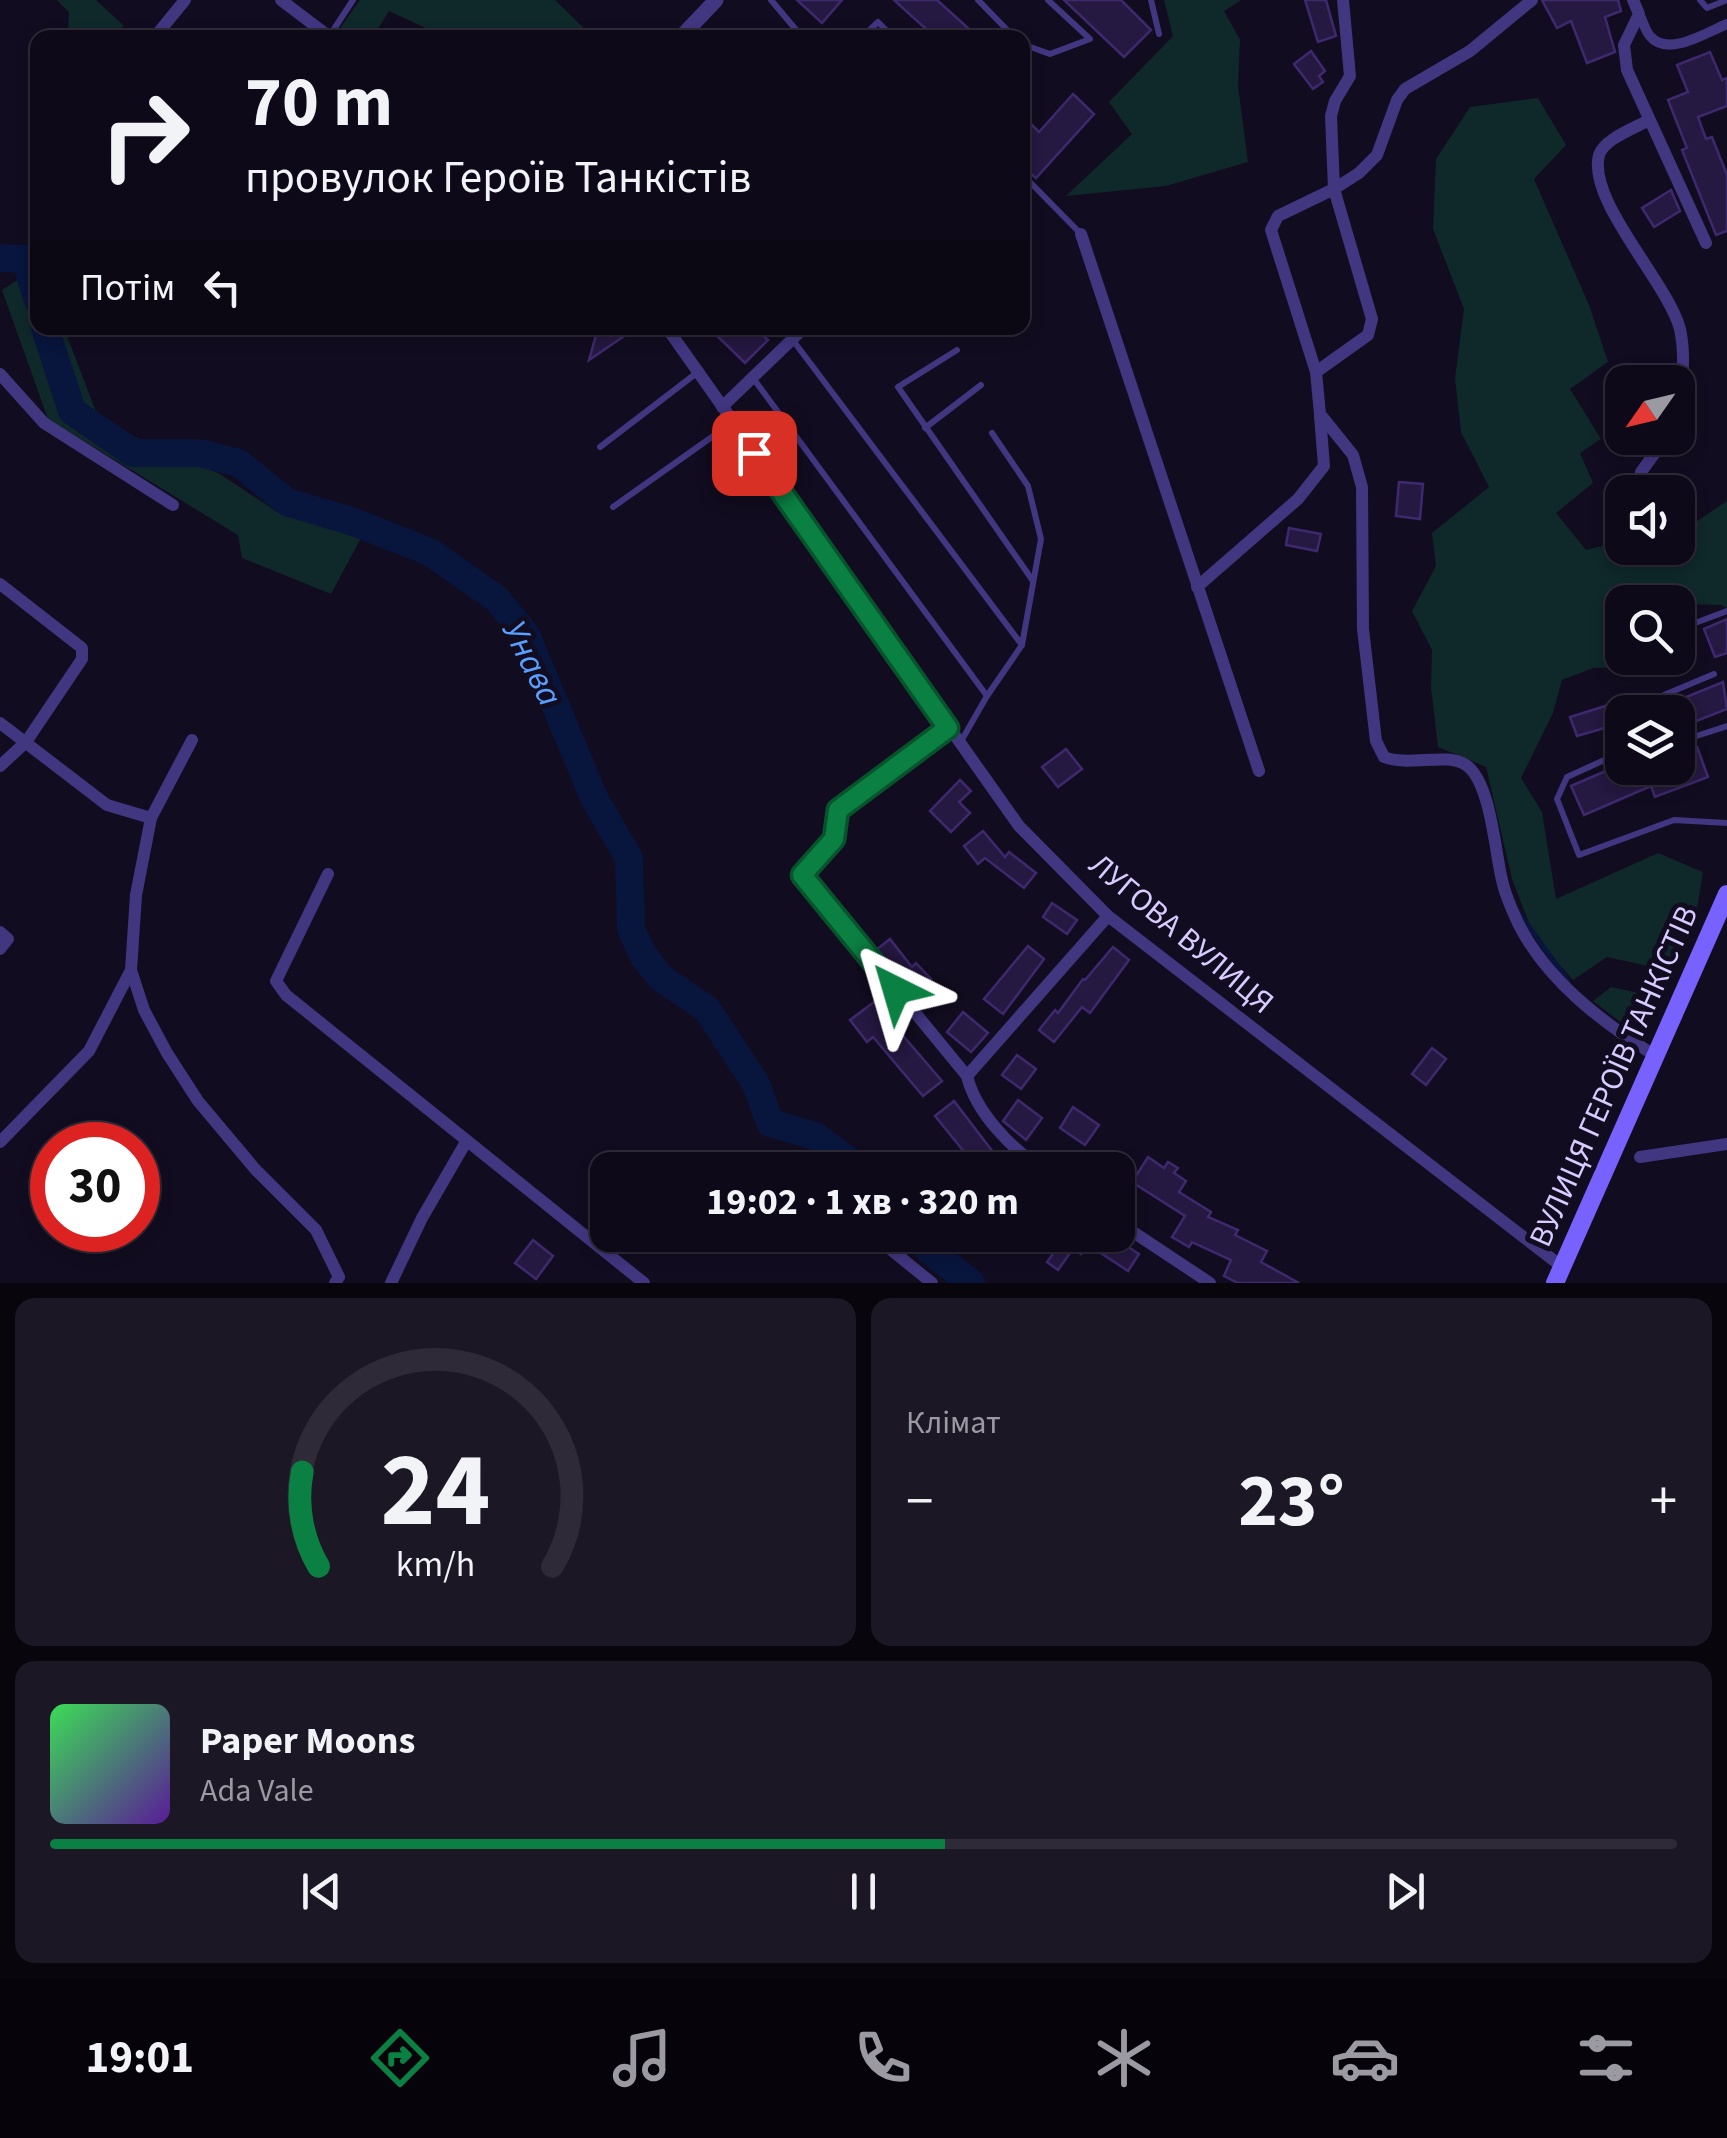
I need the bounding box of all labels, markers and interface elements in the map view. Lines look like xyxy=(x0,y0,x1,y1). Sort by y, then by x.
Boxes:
text: 70 m xyxy=(245,53,393,153)
icon: right xyxy=(80,70,210,200)
text: провулок Героїв Танкістів xyxy=(245,146,751,210)
icon: left xyxy=(195,260,250,315)
text: Потім xyxy=(80,261,175,315)
north arrow xyxy=(1605,365,1695,455)
map controls xyxy=(1605,365,1695,785)
pin xyxy=(712,411,797,496)
icon: arrive xyxy=(727,426,782,481)
button: sound xyxy=(1605,475,1695,565)
button: search xyxy=(1605,585,1695,675)
water label: Унава xyxy=(489,612,575,715)
button: layers xyxy=(1605,695,1695,785)
street label: ЛУГОВА ВУЛИЦЯ xyxy=(1079,843,1284,1025)
street label: ВУЛИЦЯ ГЕРОЇВ ТАНКІСТІВ xyxy=(1518,899,1710,1254)
position arrow xyxy=(844,938,948,1042)
speed limit sign: 30 xyxy=(30,1122,160,1252)
text: 19:02 · 1 хв · 320 m xyxy=(706,1175,1019,1229)
text: Клімат xyxy=(906,1400,1001,1446)
text: 24 xyxy=(381,1418,490,1566)
text: 23° xyxy=(1238,1448,1345,1555)
text: − xyxy=(906,1463,933,1541)
text: + xyxy=(1650,1463,1677,1541)
text: km/h xyxy=(396,1539,475,1590)
text: Paper Moons xyxy=(200,1714,415,1768)
text: Ada Vale xyxy=(200,1768,314,1814)
icon: previous xyxy=(294,1864,349,1919)
icon: pause xyxy=(836,1864,891,1919)
icon: next xyxy=(1378,1864,1433,1919)
icon: directions xyxy=(365,2023,435,2093)
icon: music xyxy=(607,2023,677,2093)
icon: phone xyxy=(848,2023,918,2093)
icon: climate xyxy=(1089,2023,1159,2093)
icon: car xyxy=(1330,2023,1400,2093)
icon: filters xyxy=(1571,2023,1641,2093)
text: 19:01 xyxy=(86,2026,194,2090)

